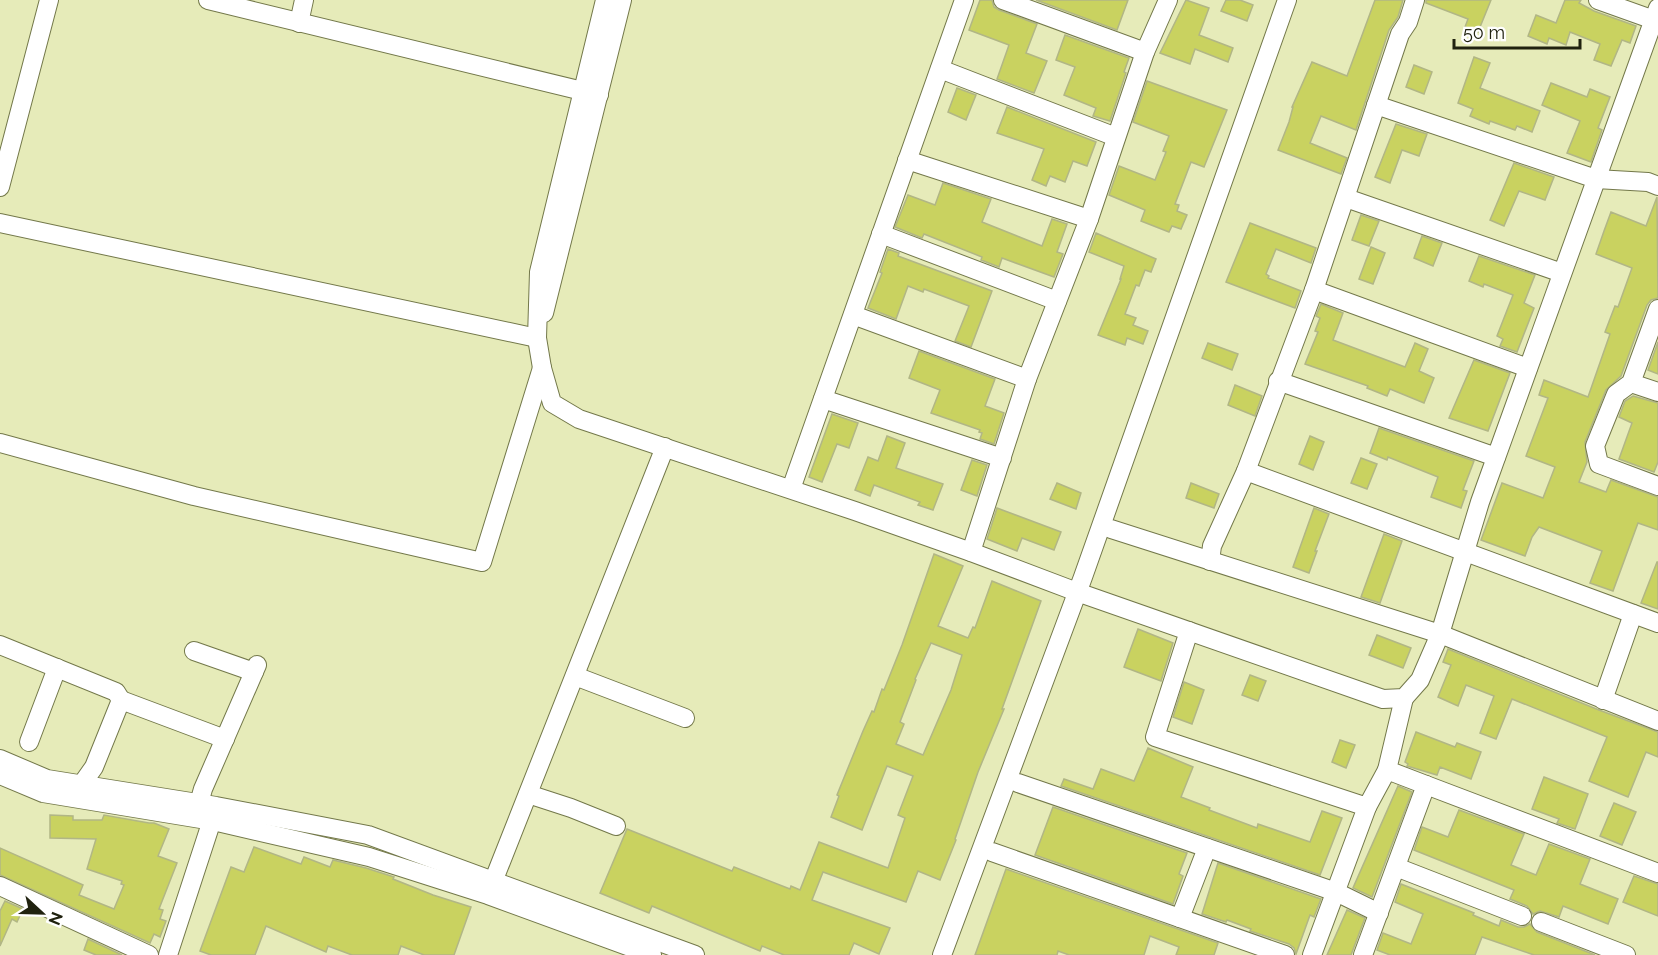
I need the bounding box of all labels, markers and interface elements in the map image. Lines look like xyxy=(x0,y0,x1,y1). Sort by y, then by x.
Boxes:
scale bar xyxy=(1454,12,1580,50)
text: 50 m xyxy=(1463,22,1505,43)
north arrow xyxy=(12,883,72,943)
text: N xyxy=(44,909,67,928)

